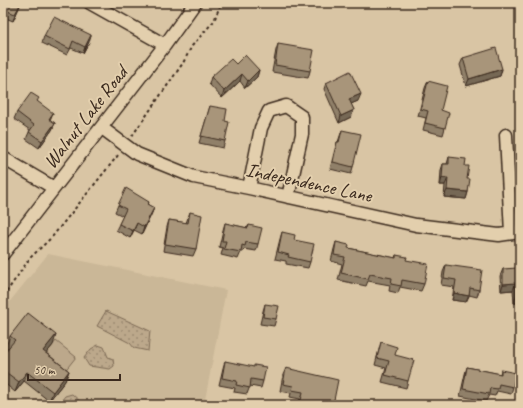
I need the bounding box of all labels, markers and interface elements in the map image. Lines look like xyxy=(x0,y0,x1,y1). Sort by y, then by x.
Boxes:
street label: Walnut Lake Road xyxy=(38,59,135,173)
street label: Independence Lane xyxy=(244,157,376,208)
scale bar xyxy=(28,356,120,382)
text: 50 m xyxy=(34,362,56,378)

